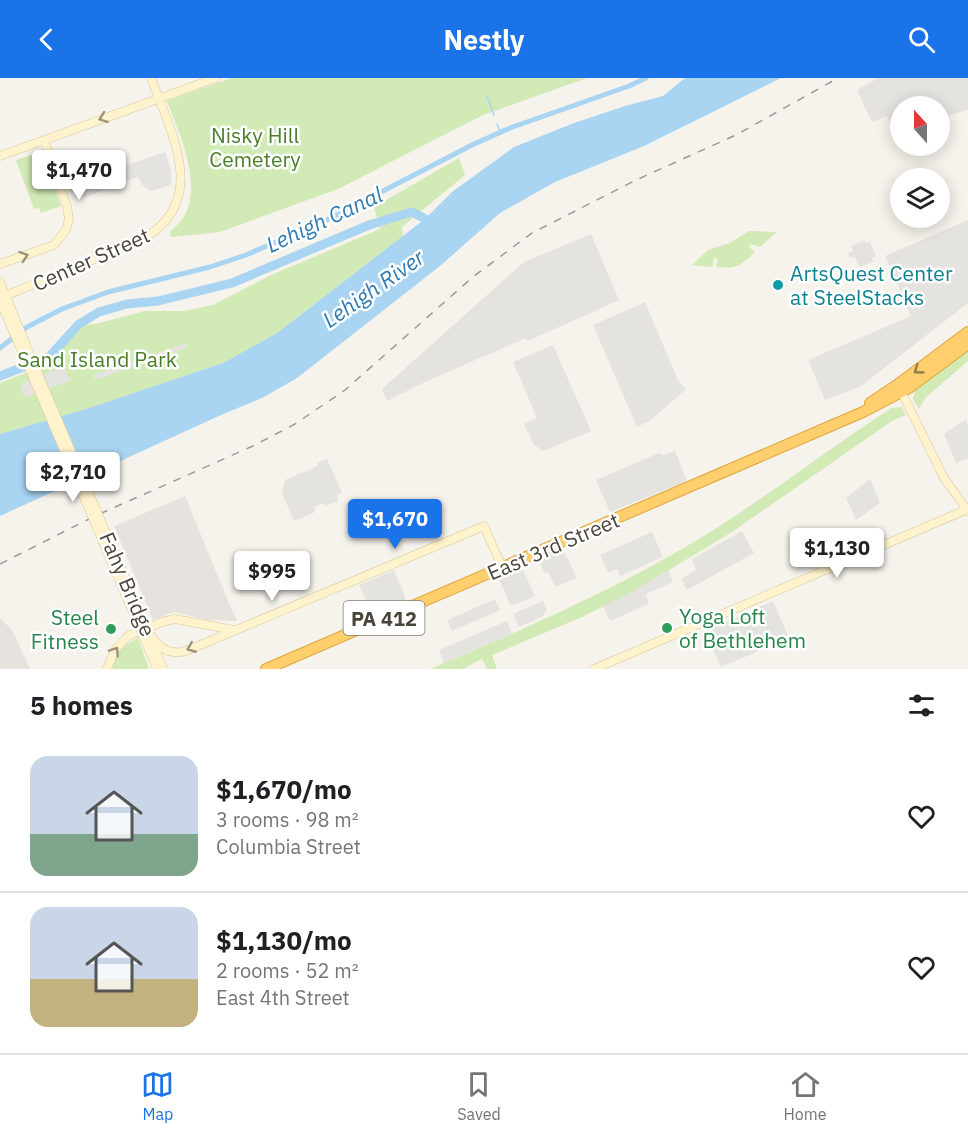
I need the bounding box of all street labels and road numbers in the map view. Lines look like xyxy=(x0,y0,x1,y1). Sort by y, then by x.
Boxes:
street label: Center Street xyxy=(28,221,154,297)
street label: East 3rd Street xyxy=(483,506,623,586)
street label: Fahy Bridge xyxy=(93,528,163,640)
road number: PA 412 xyxy=(344,601,424,635)

